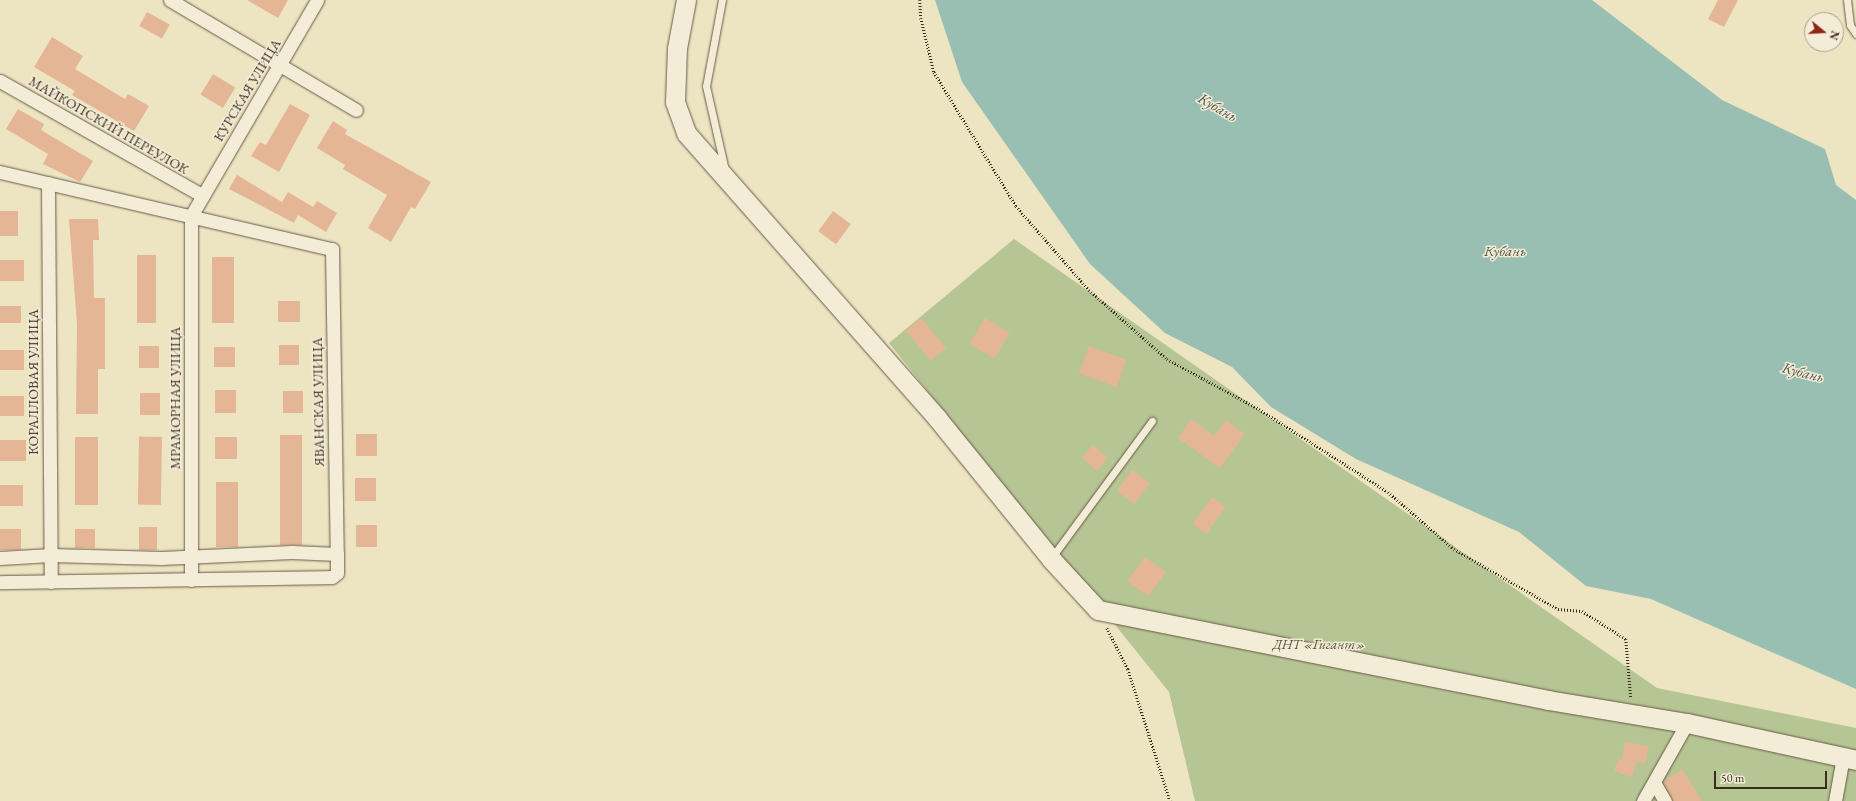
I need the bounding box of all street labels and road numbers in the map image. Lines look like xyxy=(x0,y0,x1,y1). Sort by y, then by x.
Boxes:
street label: КУРСКАЯ УЛИЦА xyxy=(210,36,284,144)
street label: МАЙКОПСКИЙ ПЕРЕУЛОК xyxy=(26,72,192,178)
street label: КОРАЛЛОВАЯ УЛИЦА xyxy=(25,309,41,455)
street label: МРАМОРНАЯ УЛИЦА xyxy=(167,327,183,469)
street label: ЯВАНСКАЯ УЛИЦА xyxy=(308,337,328,467)

